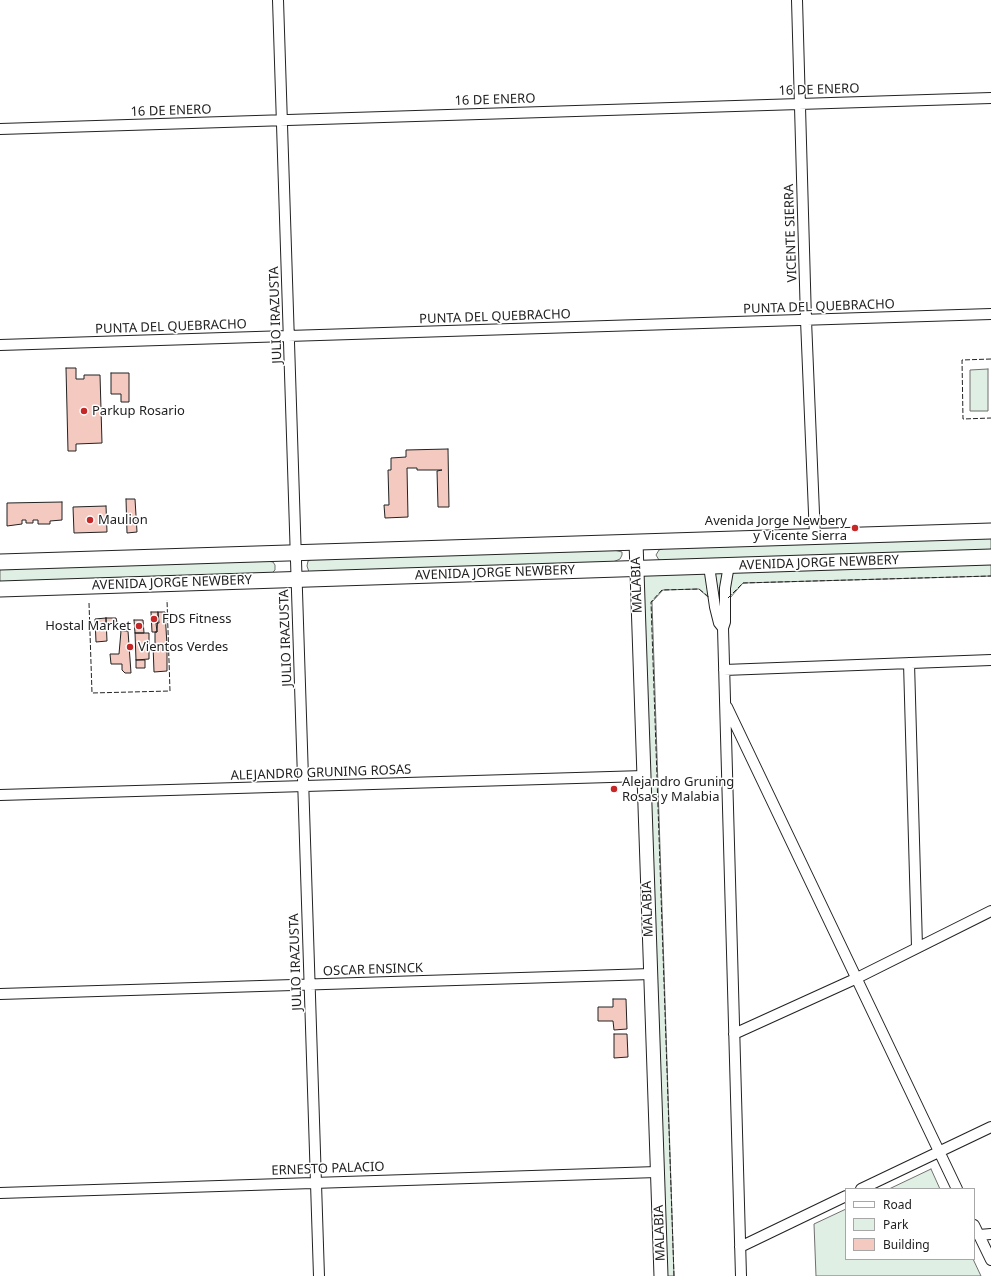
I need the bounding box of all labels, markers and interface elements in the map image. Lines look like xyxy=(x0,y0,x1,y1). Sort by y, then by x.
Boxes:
street label: 16 DE ENERO xyxy=(778,81,860,99)
street label: 16 DE ENERO xyxy=(454,91,536,109)
street label: 16 DE ENERO xyxy=(130,102,212,120)
street label: VICENTE SIERRA xyxy=(781,183,801,283)
street label: JULIO IRAZUSTA xyxy=(267,266,285,364)
street label: PUNTA DEL QUEBRACHO xyxy=(743,297,895,317)
street label: PUNTA DEL QUEBRACHO xyxy=(419,307,571,327)
street label: PUNTA DEL QUEBRACHO xyxy=(95,317,247,337)
place label: Parkup Rosario xyxy=(92,403,185,419)
marker: Parkup Rosario xyxy=(79,406,89,416)
place label: Maulion xyxy=(98,512,148,528)
place label: Avenida Jorge Newbery y Vicente Sierra xyxy=(705,513,847,544)
marker: Maulion xyxy=(85,515,95,525)
marker: Avenida Jorge Newbery y Vicente Sierra xyxy=(850,523,860,533)
street label: AVENIDA JORGE NEWBERY xyxy=(739,552,899,574)
street label: MALABIA xyxy=(628,557,646,613)
street label: AVENIDA JORGE NEWBERY xyxy=(415,562,575,584)
street label: AVENIDA JORGE NEWBERY xyxy=(92,572,252,594)
street label: JULIO IRAZUSTA xyxy=(277,589,295,687)
place label: FDS Fitness xyxy=(162,611,231,627)
marker: FDS Fitness xyxy=(149,614,159,624)
place label: Hostal Market xyxy=(45,618,131,634)
marker: Hostal Market xyxy=(134,621,144,631)
place label: Vientos Verdes xyxy=(138,639,228,655)
marker: Vientos Verdes xyxy=(125,642,135,652)
street label: ALEJANDRO GRUNING ROSAS xyxy=(230,762,412,784)
place label: Alejandro Gruning Rosas y Malabia xyxy=(622,774,734,805)
marker: Alejandro Gruning Rosas y Malabia xyxy=(609,784,619,794)
street label: MALABIA xyxy=(639,881,657,937)
street label: JULIO IRAZUSTA xyxy=(287,913,305,1011)
street label: OSCAR ENSINCK xyxy=(323,960,423,980)
street label: ERNESTO PALACIO xyxy=(271,1159,385,1179)
legend xyxy=(845,1188,975,1260)
text: Road xyxy=(883,1196,912,1213)
street label: MALABIA xyxy=(651,1205,669,1261)
text: Park xyxy=(883,1216,908,1233)
text: Building xyxy=(883,1236,930,1253)

